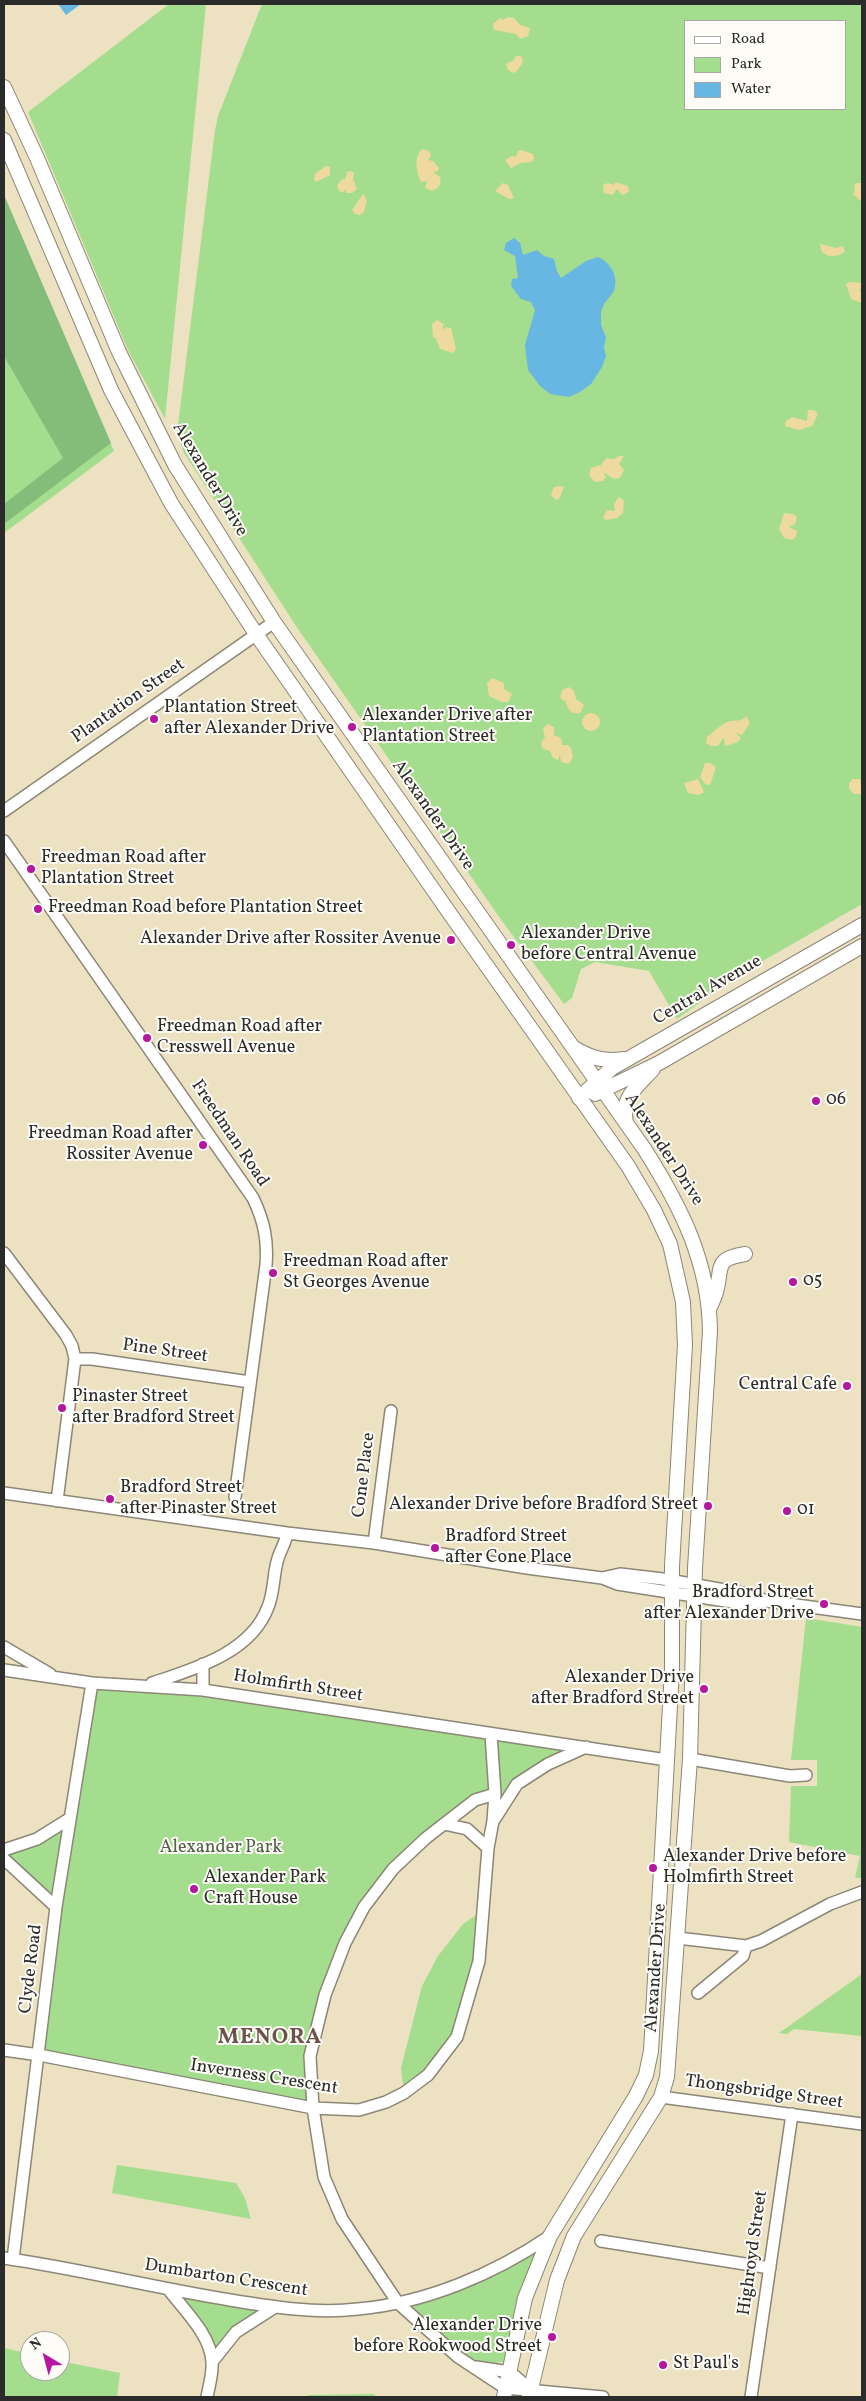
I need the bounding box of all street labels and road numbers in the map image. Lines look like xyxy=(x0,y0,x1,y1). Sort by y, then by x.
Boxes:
street label: Alexander Drive xyxy=(166,419,252,541)
street label: Plantation Street xyxy=(68,655,190,749)
street label: Alexander Drive xyxy=(386,757,478,875)
street label: Central Avenue xyxy=(650,951,766,1031)
street label: Freedman Road xyxy=(185,1076,273,1192)
street label: Alexander Drive xyxy=(619,1090,707,1210)
street label: Pine Street xyxy=(121,1335,209,1369)
street label: Cone Place xyxy=(349,1431,381,1519)
street label: Holmfirth Street xyxy=(232,1666,364,1708)
street label: Alexander Drive xyxy=(642,1903,672,2033)
street label: Clyde Road xyxy=(16,1923,48,2015)
street label: Inverness Crescent xyxy=(189,2056,339,2100)
street label: Thongsbridge Street xyxy=(683,2071,845,2115)
street label: Highroyd Street xyxy=(735,2189,773,2317)
street label: Dumbarton Crescent xyxy=(143,2255,309,2303)

